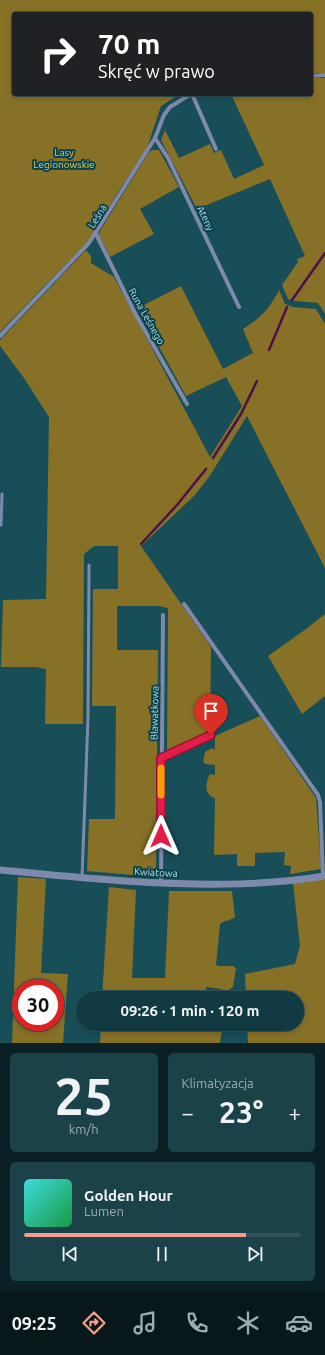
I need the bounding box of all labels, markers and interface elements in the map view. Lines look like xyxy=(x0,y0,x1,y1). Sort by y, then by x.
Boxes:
icon: right xyxy=(32,28,84,80)
text: 70 m xyxy=(98,28,160,59)
text: Skręć w prawo xyxy=(98,61,215,81)
park label: Lasy Legionowskie xyxy=(33,147,95,170)
street label: Leśna xyxy=(86,202,109,230)
street label: Ateny xyxy=(195,204,216,233)
street label: Runa Leśnego xyxy=(127,286,167,347)
street label: Bławatkowa xyxy=(149,686,160,740)
pin xyxy=(194,694,228,735)
icon: arrive xyxy=(200,700,222,722)
position arrow xyxy=(140,815,182,857)
street label: Kwiatowa xyxy=(134,866,178,879)
speed limit sign: 30 xyxy=(12,979,64,1031)
text: 09:26 · 1 min · 120 m xyxy=(121,1002,259,1019)
text: 25 xyxy=(54,1067,113,1125)
text: Klimatyzacja xyxy=(182,1076,254,1090)
text: 23° xyxy=(219,1095,263,1129)
text: − xyxy=(182,1100,194,1125)
text: + xyxy=(289,1100,301,1125)
text: km/h xyxy=(69,1122,99,1136)
text: Golden Hour xyxy=(84,1187,173,1204)
text: Lumen xyxy=(84,1204,124,1218)
icon: previous xyxy=(59,1243,81,1265)
icon: pause xyxy=(151,1243,173,1265)
icon: next xyxy=(244,1243,266,1265)
icon: directions xyxy=(80,1309,108,1337)
icon: music xyxy=(131,1309,159,1337)
icon: phone xyxy=(183,1309,211,1337)
icon: climate xyxy=(234,1309,262,1337)
icon: car xyxy=(285,1309,313,1337)
text: 09:25 xyxy=(12,1313,57,1333)

